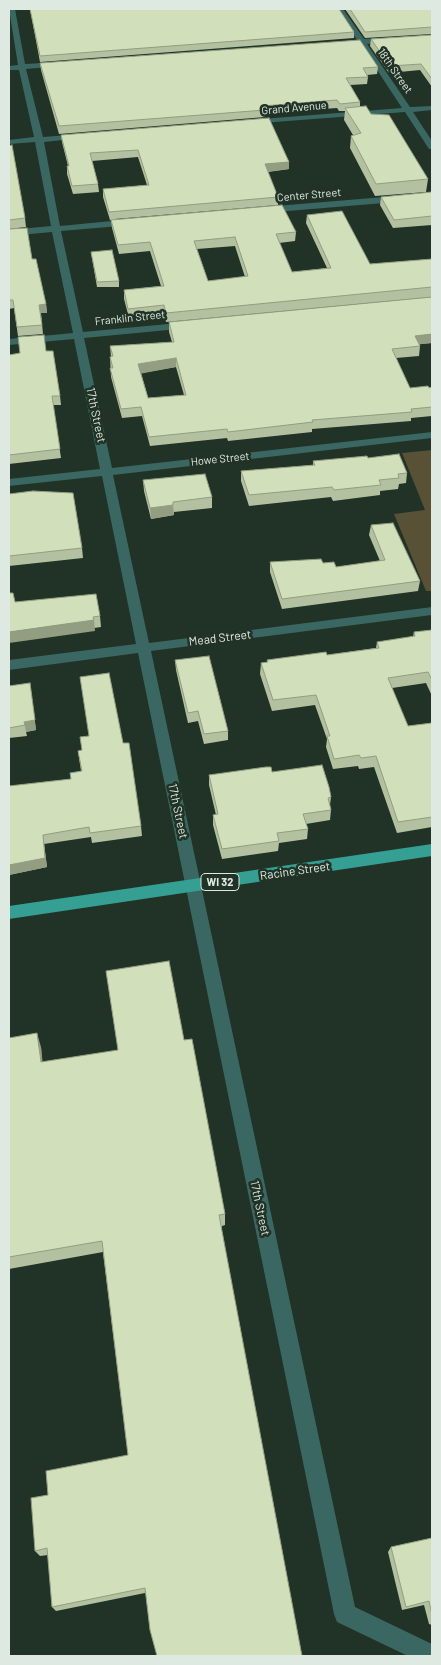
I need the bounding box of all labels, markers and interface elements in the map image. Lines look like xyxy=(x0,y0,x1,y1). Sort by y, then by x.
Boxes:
street label: 18th Street xyxy=(375,46,415,96)
street label: Grand Avenue xyxy=(261,99,327,117)
street label: Center Street xyxy=(276,186,342,204)
street label: Franklin Street xyxy=(94,308,166,328)
street label: 17th Street xyxy=(83,386,109,444)
street label: Howe Street xyxy=(190,449,250,469)
street label: Mead Street xyxy=(188,627,252,649)
street label: 17th Street xyxy=(165,782,191,840)
street label: Racine Street xyxy=(259,859,331,883)
road number: WI 32 xyxy=(201,874,239,890)
street label: 17th Street xyxy=(247,1179,273,1237)

